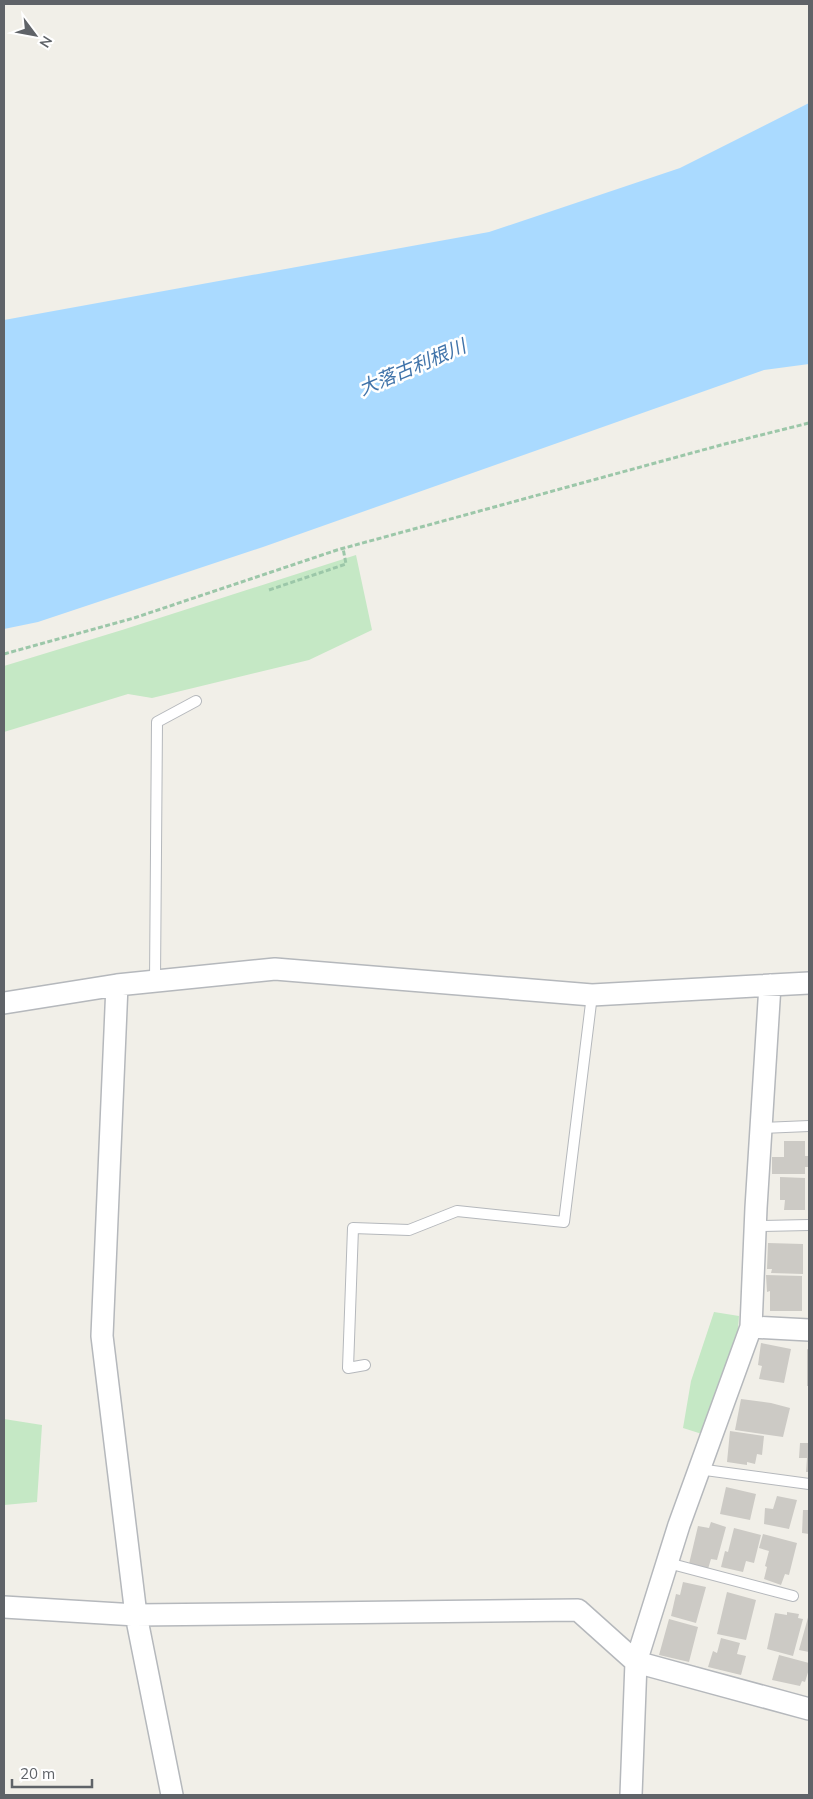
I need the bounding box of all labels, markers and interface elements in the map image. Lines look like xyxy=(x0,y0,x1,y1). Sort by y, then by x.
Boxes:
north arrow xyxy=(10,10,60,60)
text: N xyxy=(36,33,56,51)
water label: 大落古利根川 xyxy=(355,333,471,400)
scale bar xyxy=(12,1756,92,1788)
text: 20 m xyxy=(20,1764,55,1783)

